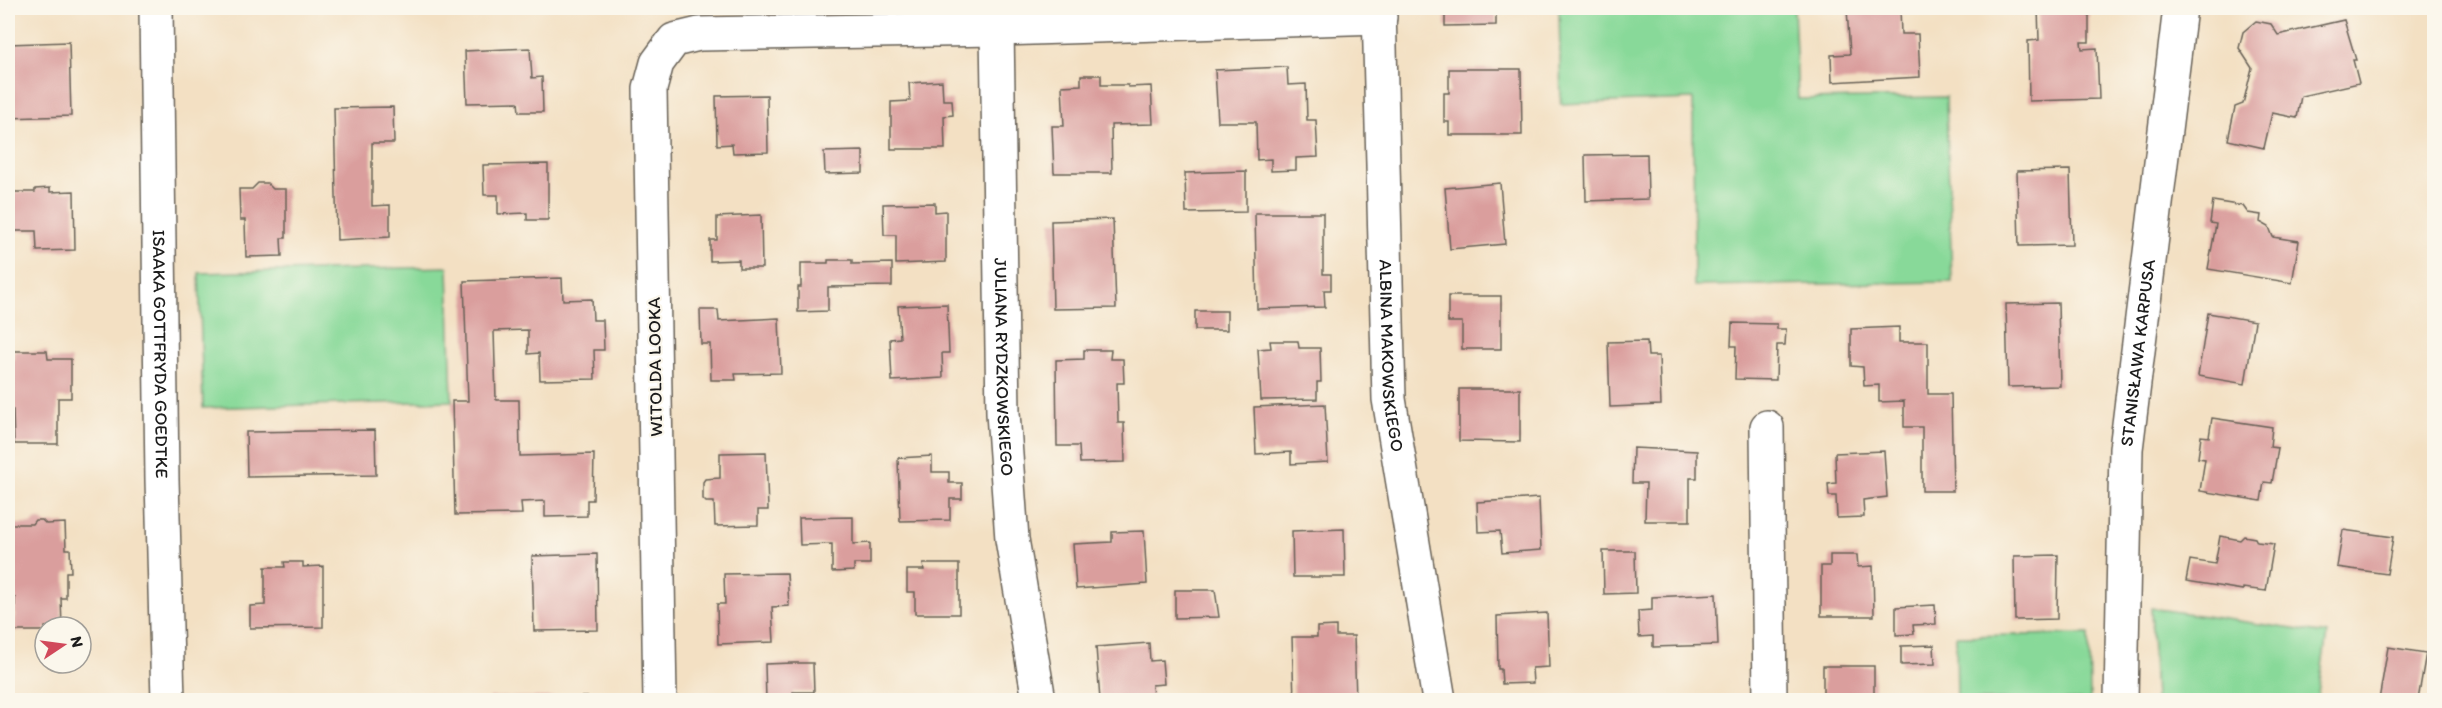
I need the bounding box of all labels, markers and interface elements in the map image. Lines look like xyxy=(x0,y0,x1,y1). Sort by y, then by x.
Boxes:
street label: ISAAKA GOTTFRYDA GOEDTKE xyxy=(148,230,173,478)
street label: STANISŁAWA KARPUSA xyxy=(2115,257,2160,448)
street label: JULIANA RYDZKOWSKIEGO xyxy=(990,258,1018,477)
street label: ALBINA MAKOWSKIEGO xyxy=(1374,259,1409,454)
street label: WITOLDA LOOKA xyxy=(643,296,667,437)
north arrow xyxy=(33,615,93,675)
text: N xyxy=(67,634,88,649)

